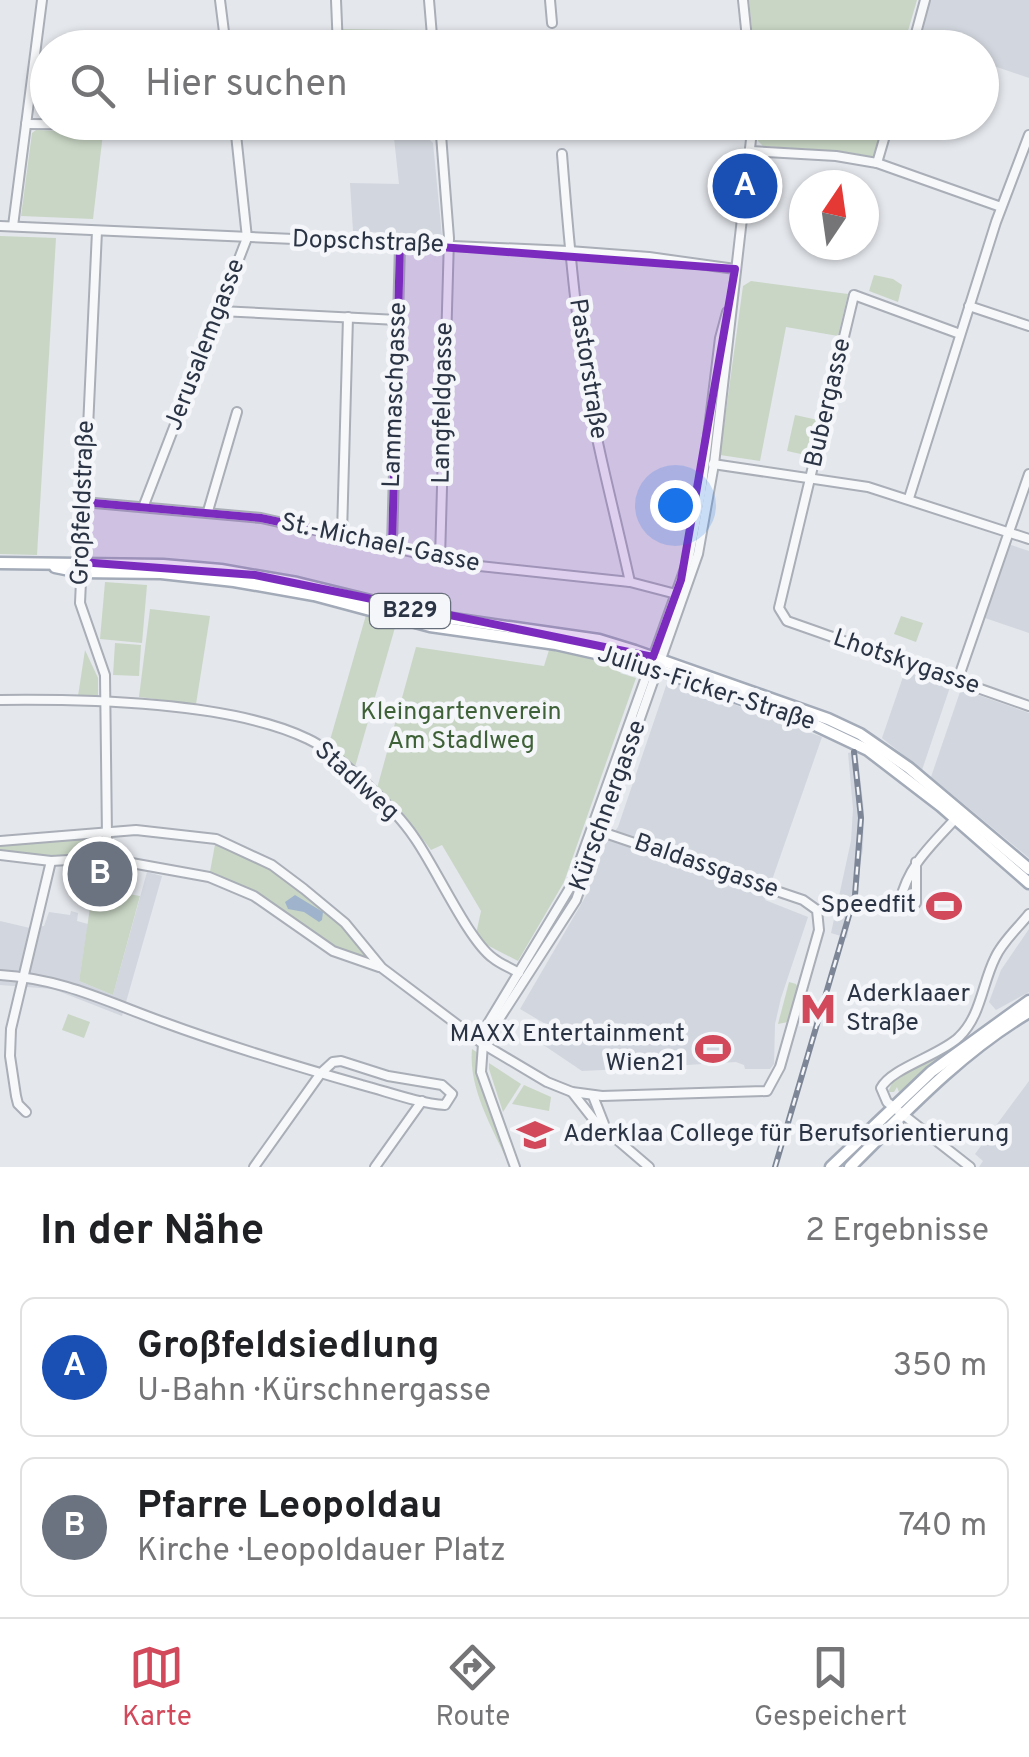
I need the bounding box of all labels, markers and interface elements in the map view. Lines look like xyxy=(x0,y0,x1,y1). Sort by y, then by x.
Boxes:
search box xyxy=(30,30,999,140)
icon: search xyxy=(65,58,120,113)
text: Hier suchen xyxy=(145,61,348,110)
pin: A xyxy=(712,148,778,224)
north arrow xyxy=(789,170,879,260)
street label: Dopschstraße xyxy=(291,224,445,262)
street label: Jerusalemgasse xyxy=(159,255,253,435)
street label: Pastorstraße xyxy=(560,296,614,442)
street label: Lammaschgasse xyxy=(377,302,415,488)
street label: Langfeldgasse xyxy=(427,322,461,484)
street label: Bubergasse xyxy=(799,335,859,471)
street label: Großfeldstraße xyxy=(65,420,103,586)
your location xyxy=(650,480,701,531)
street label: St.-Michael-Gasse xyxy=(278,507,482,581)
road number: B229 xyxy=(370,594,450,628)
street label: Lhotskygasse xyxy=(828,623,984,703)
street label: Julius-Ficker-Straße xyxy=(593,639,819,739)
park label: Kleingartenverein Am Stadlweg xyxy=(360,697,562,758)
street label: Kürschnergasse xyxy=(563,716,655,896)
street label: Stadlweg xyxy=(307,735,405,829)
street label: Baldassgasse xyxy=(630,827,782,907)
pin: B xyxy=(68,836,132,912)
sports icon: Speedfit xyxy=(925,887,963,925)
place label: Speedfit xyxy=(821,890,916,922)
place label: Aderklaaer Straße xyxy=(846,979,970,1040)
metro station icon: Aderklaaer Straße xyxy=(799,990,837,1028)
place label: MAXX Entertainment Wien21 xyxy=(450,1019,685,1080)
sports icon: MAXX Entertainment Wien21 xyxy=(694,1030,732,1068)
school or university icon: Aderklaa College für Berufsorientierung xyxy=(516,1116,554,1154)
place label: Aderklaa College für Berufsorientierung xyxy=(563,1119,1009,1151)
text: In der Nähe xyxy=(40,1206,264,1259)
text: 2 Ergebnisse xyxy=(805,1212,989,1252)
text: Großfeldsiedlung xyxy=(137,1323,439,1372)
text: A xyxy=(63,1347,86,1387)
text: 350 m xyxy=(893,1347,987,1387)
text: U-Bahn · Kürschnergasse xyxy=(137,1372,491,1412)
text: Pfarre Leopoldau xyxy=(137,1483,442,1532)
text: B xyxy=(63,1507,86,1547)
text: 740 m xyxy=(898,1507,987,1547)
text: Kirche · Leopoldauer Platz xyxy=(137,1532,506,1572)
tab: Karte xyxy=(122,1640,192,1736)
tab: Route xyxy=(436,1640,510,1736)
tab: Gespeichert xyxy=(754,1640,907,1736)

